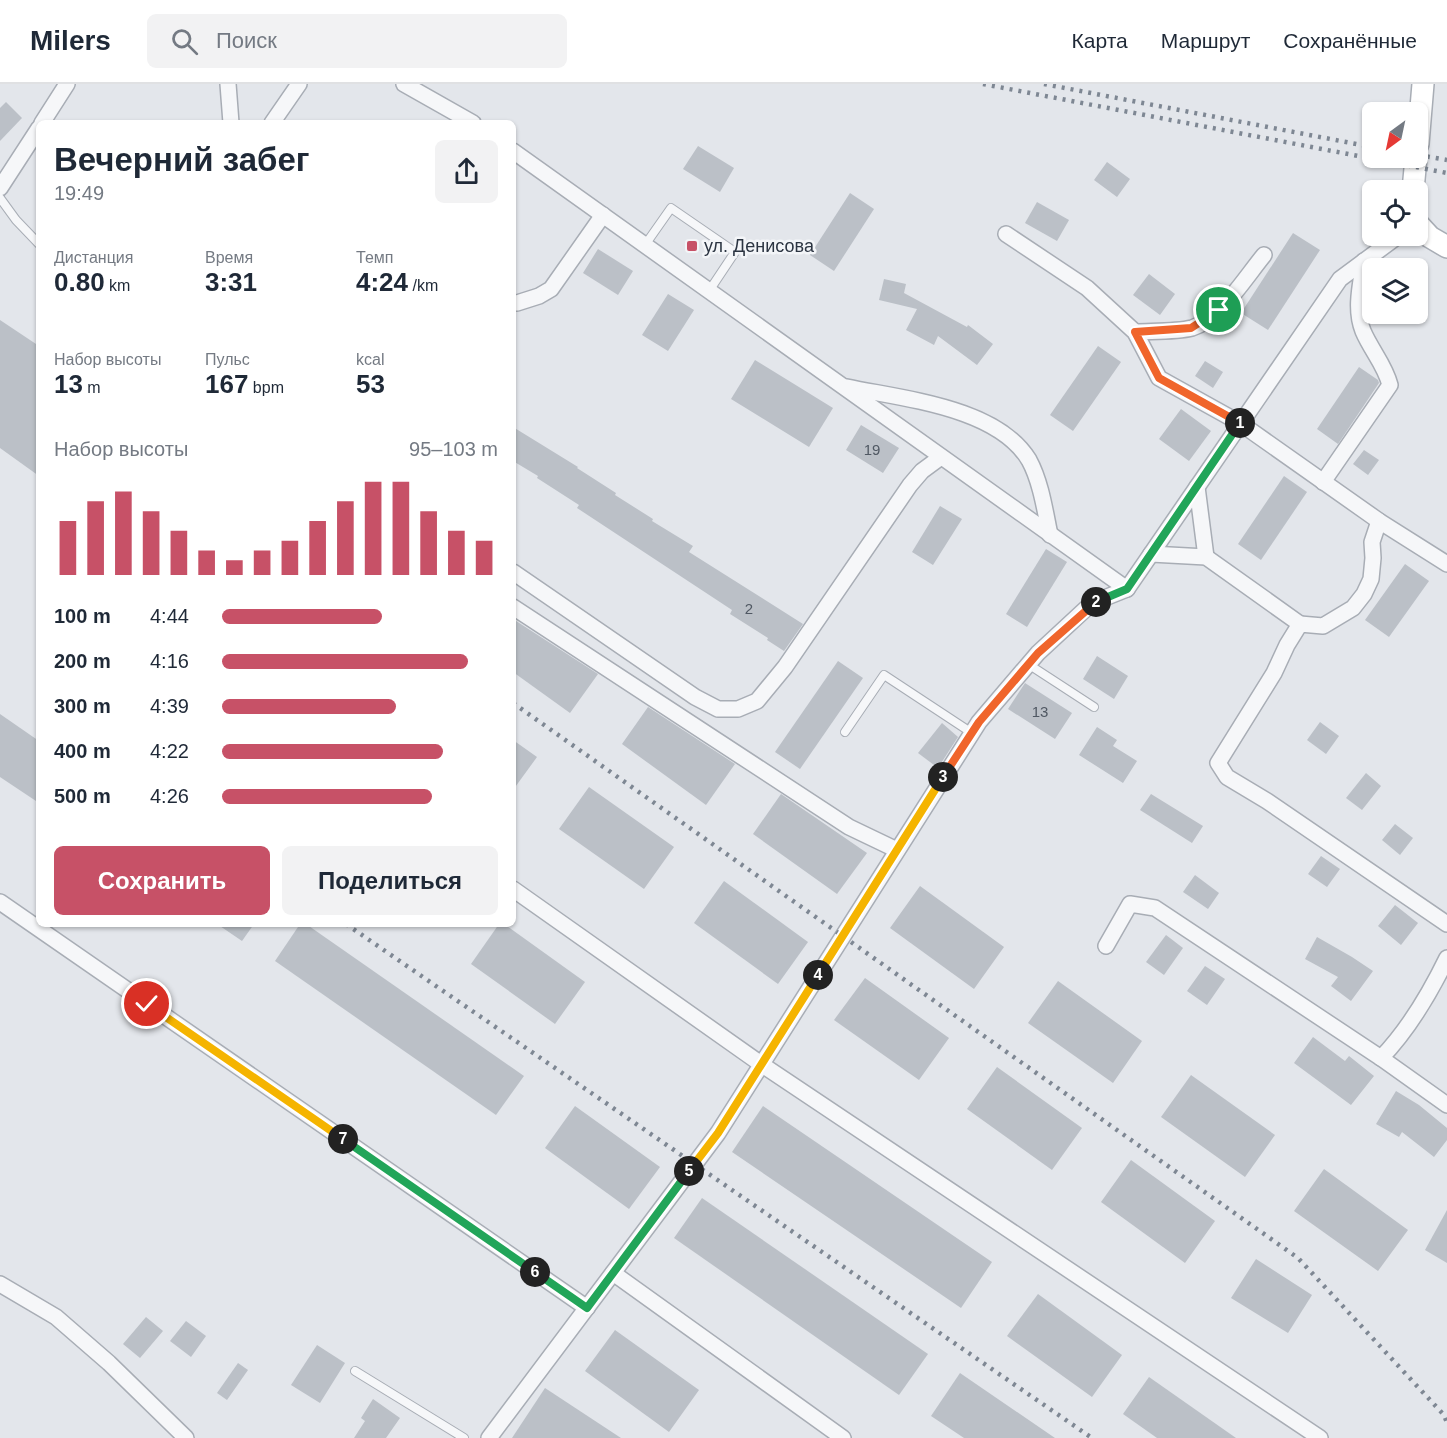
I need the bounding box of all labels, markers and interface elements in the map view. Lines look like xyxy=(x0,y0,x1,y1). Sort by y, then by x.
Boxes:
search box xyxy=(147,14,567,68)
text: Milers xyxy=(30,25,111,56)
icon: search xyxy=(168,25,201,58)
text: Поиск xyxy=(216,28,277,53)
text: Карта xyxy=(1072,29,1128,52)
text: Маршрут xyxy=(1161,29,1250,52)
text: Сохранённые xyxy=(1283,29,1417,52)
north arrow xyxy=(1362,102,1428,168)
map controls xyxy=(1362,102,1428,324)
button: share xyxy=(435,140,498,203)
text: Вечерний забег xyxy=(54,141,310,178)
button: locate xyxy=(1362,180,1428,246)
text: 19:49 xyxy=(54,182,104,204)
place label: ул. Денисова xyxy=(704,236,815,256)
marker: ул. Денисова xyxy=(685,239,699,253)
text: Дистанция xyxy=(54,249,133,266)
text: Время xyxy=(205,249,253,266)
text: Темп xyxy=(356,249,393,266)
button: layers xyxy=(1362,258,1428,324)
text: 0.80 xyxy=(54,267,105,297)
text: 3:31 xyxy=(205,267,257,297)
text: 4:24 xyxy=(356,267,408,297)
text: km xyxy=(105,277,130,294)
text: /km xyxy=(408,277,438,294)
pin xyxy=(1193,284,1244,335)
icon: arrive xyxy=(1202,293,1235,326)
text: Набор высоты xyxy=(54,351,161,368)
text: Пульс xyxy=(205,351,250,368)
text: kcal xyxy=(356,351,384,368)
text: 13 xyxy=(54,369,83,399)
text: 167 xyxy=(205,369,248,399)
text: 53 xyxy=(356,369,385,399)
text: m xyxy=(83,379,101,396)
text: bpm xyxy=(248,379,284,396)
pin: 1 xyxy=(1225,408,1255,438)
text: 1 xyxy=(1236,414,1244,431)
text: Набор высоты xyxy=(54,438,188,460)
text: 95–103 m xyxy=(409,438,498,460)
house number: 19 xyxy=(864,441,880,458)
pin: 2 xyxy=(1081,587,1111,617)
text: 2 xyxy=(1092,593,1100,610)
house number: 2 xyxy=(745,600,753,617)
text: 100 m xyxy=(54,605,111,627)
text: 4:44 xyxy=(150,605,189,627)
text: 200 m xyxy=(54,650,111,672)
text: 4:16 xyxy=(150,650,189,672)
text: 300 m xyxy=(54,695,111,717)
text: 4:39 xyxy=(150,695,189,717)
house number: 13 xyxy=(1032,703,1048,720)
text: 400 m xyxy=(54,740,111,762)
text: 4:22 xyxy=(150,740,189,762)
pin: 3 xyxy=(928,762,958,792)
text: 3 xyxy=(939,768,947,785)
text: 500 m xyxy=(54,785,111,807)
text: 4:26 xyxy=(150,785,189,807)
button: Сохранить xyxy=(54,846,270,915)
button: Поделиться xyxy=(282,846,498,915)
pin: 4 xyxy=(803,960,833,990)
text: 4 xyxy=(814,966,822,983)
pin xyxy=(121,978,172,1029)
icon: check xyxy=(130,987,163,1020)
pin: 7 xyxy=(328,1124,358,1154)
text: 7 xyxy=(339,1130,347,1147)
pin: 5 xyxy=(674,1156,704,1186)
text: 5 xyxy=(685,1162,693,1179)
pin: 6 xyxy=(520,1257,550,1287)
text: 6 xyxy=(531,1263,539,1280)

